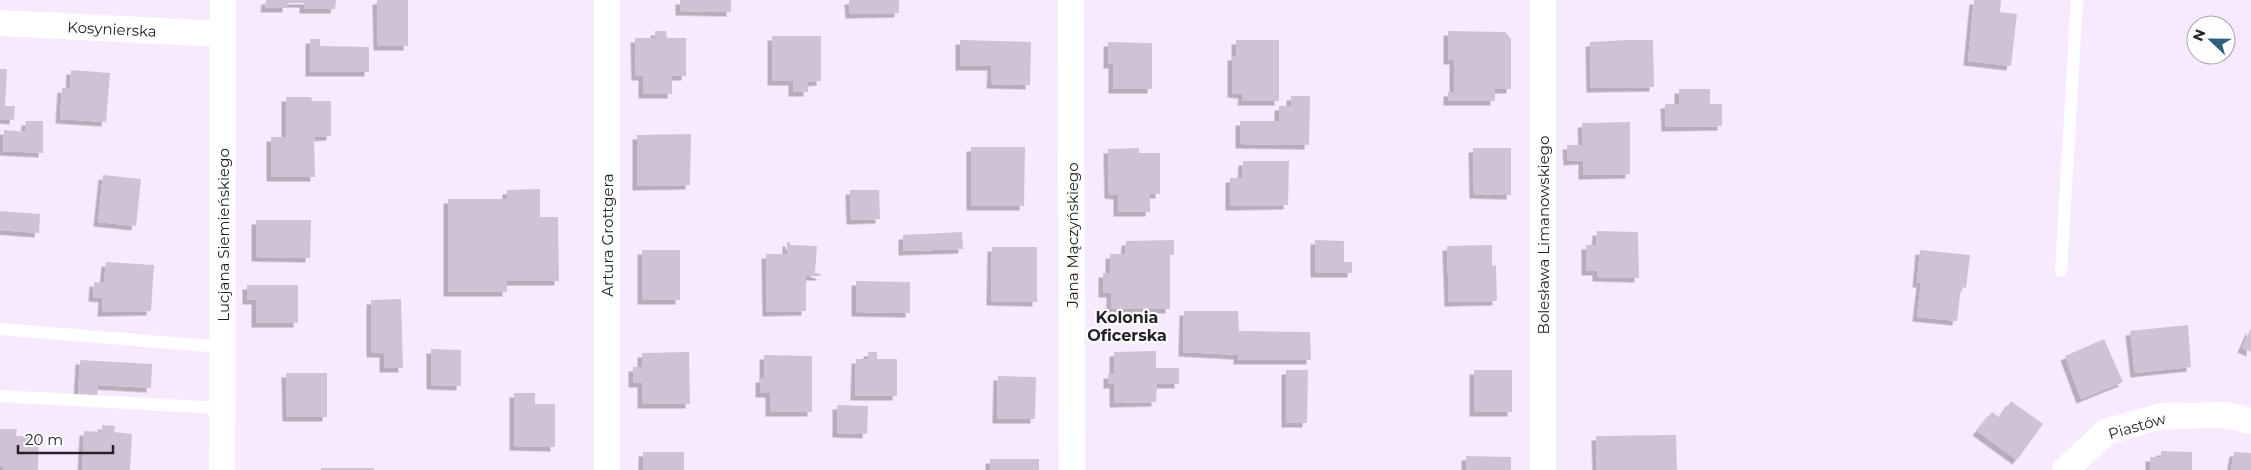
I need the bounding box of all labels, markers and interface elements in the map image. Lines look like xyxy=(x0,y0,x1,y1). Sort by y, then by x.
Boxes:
north arrow xyxy=(2186,15,2236,65)
street label: Kosynierska xyxy=(67,17,157,41)
text: N xyxy=(2188,27,2209,44)
street label: Bolesława Limanowskiego xyxy=(1534,136,1553,334)
street label: Lucjana Siemieńskiego xyxy=(214,148,233,322)
street label: Jana Mączyńskiego xyxy=(1063,162,1082,309)
street label: Artura Grottgera xyxy=(598,173,617,297)
district label: Kolonia Oficerska xyxy=(1087,308,1167,345)
street label: Piastów xyxy=(2106,408,2169,443)
scale bar xyxy=(18,422,112,454)
text: 20 m xyxy=(25,430,63,449)

